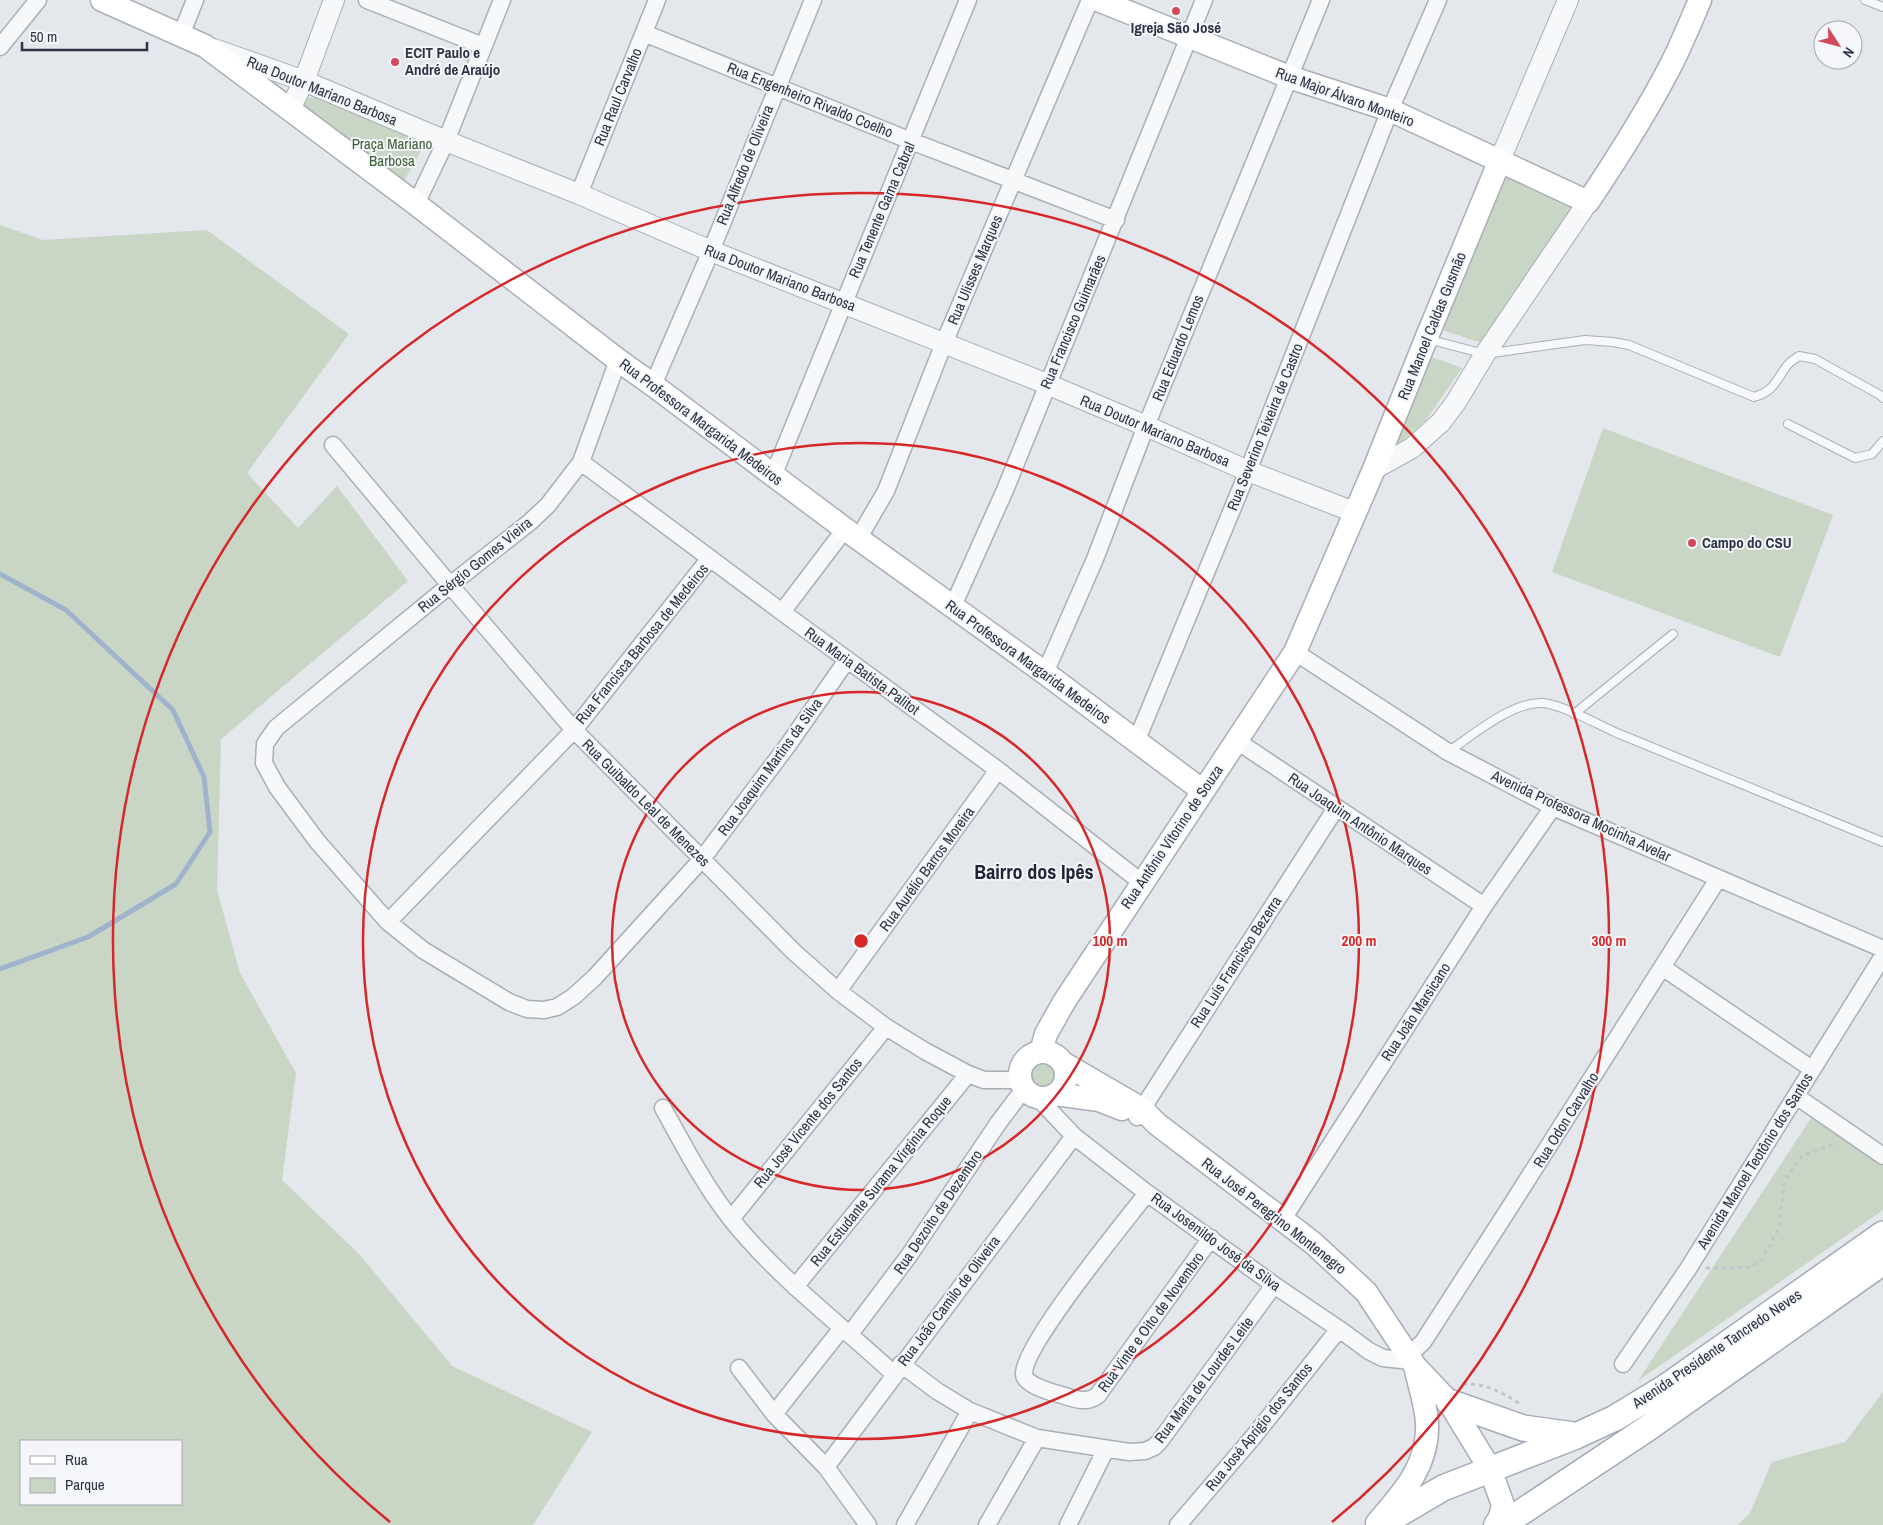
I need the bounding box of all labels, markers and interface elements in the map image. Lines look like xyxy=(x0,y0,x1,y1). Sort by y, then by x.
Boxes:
marker: Igreja São José xyxy=(1170,5,1182,17)
place label: Igreja São José xyxy=(1131,17,1221,38)
scale bar xyxy=(22,20,148,52)
north arrow xyxy=(1813,20,1863,70)
text: 50 m xyxy=(30,26,57,47)
place label: ECIT Paulo e André de Araújo xyxy=(405,42,500,80)
text: N xyxy=(1839,44,1858,61)
street label: Rua Raul Carvalho xyxy=(588,45,647,149)
street label: Rua Doutor Mariano Barbosa xyxy=(244,51,401,130)
marker: ECIT Paulo e André de Araújo xyxy=(389,56,401,68)
street label: Rua Engenheiro Rivaldo Coelho xyxy=(724,57,896,143)
street label: Rua Major Álvaro Monteiro xyxy=(1273,62,1418,131)
street label: Rua Alfredo de Oliveira xyxy=(711,101,778,228)
park label: Praça Mariano Barbosa xyxy=(352,133,432,171)
street label: Rua Tenente Gama Cabral xyxy=(843,138,920,281)
street label: Rua Ulisses Marques xyxy=(942,212,1007,328)
street label: Rua Doutor Mariano Barbosa xyxy=(701,239,859,316)
street label: Rua Manoel Caldas Gusmão xyxy=(1392,249,1471,403)
street label: Rua Francisco Guimarães xyxy=(1035,251,1110,392)
street label: Rua Eduardo Lemos xyxy=(1147,292,1208,404)
street label: Rua Severino Teixeira de Castro xyxy=(1221,340,1308,514)
street label: Rua Professora Margarida Medeiros xyxy=(615,353,787,490)
street label: Rua Doutor Mariano Barbosa xyxy=(1077,389,1233,472)
street label: Rua Sérgio Gomes Vieira xyxy=(413,512,536,617)
place label: Campo do CSU xyxy=(1702,532,1792,553)
marker: Campo do CSU xyxy=(1686,537,1698,549)
street label: Rua Francisca Barbosa de Medeiros xyxy=(570,559,713,728)
street label: Rua Professora Margarida Medeiros xyxy=(941,594,1115,729)
street label: Rua Maria Batista Palitot xyxy=(801,622,925,720)
street label: Rua Joaquim Martins da Silva xyxy=(712,693,827,840)
street label: Rua Guibaldo Leal de Menezes xyxy=(578,734,715,871)
street label: Rua Antônio Vitorino de Souza xyxy=(1116,761,1228,913)
street label: Avenida Professora Mocinha Avelar xyxy=(1487,764,1674,866)
street label: Rua Joaquim Antônio Marques xyxy=(1284,767,1436,880)
street label: Rua Aurélio Barros Moreira xyxy=(874,802,979,935)
district label: Bairro dos Ipês xyxy=(974,858,1094,885)
street label: Rua Luís Francisco Bezerra xyxy=(1185,892,1286,1032)
text: 100 m xyxy=(1093,930,1127,951)
text: 200 m xyxy=(1342,930,1376,951)
text: 300 m xyxy=(1592,930,1626,951)
centre of rings xyxy=(852,932,870,950)
street label: Rua João Marsicano xyxy=(1376,958,1455,1065)
street label: Rua José Vicente dos Santos xyxy=(749,1053,867,1192)
street label: Rua Odon Carvalho xyxy=(1528,1068,1603,1171)
street label: Avenida Manoel Teotônio dos Santos xyxy=(1691,1069,1818,1254)
street label: Rua Estudante Surama Virgínia Roque xyxy=(805,1091,956,1270)
street label: Rua Dezoito de Dezembro xyxy=(888,1145,987,1278)
street label: Rua José Peregrino Montenegro xyxy=(1198,1152,1351,1279)
street label: Rua Josenildo José da Silva xyxy=(1147,1187,1286,1296)
street label: Rua João Camilo de Oliveira xyxy=(892,1231,1005,1370)
street label: Rua Vinte e Oito de Novembro xyxy=(1093,1247,1209,1396)
street label: Avenida Presidente Tancredo Neves xyxy=(1627,1284,1806,1414)
street label: Rua Maria de Lourdes Leite xyxy=(1149,1312,1258,1447)
street label: Rua José Aprígio dos Santos xyxy=(1200,1358,1317,1495)
legend xyxy=(20,1440,182,1505)
text: Rua xyxy=(65,1449,88,1470)
text: Parque xyxy=(65,1474,105,1495)

